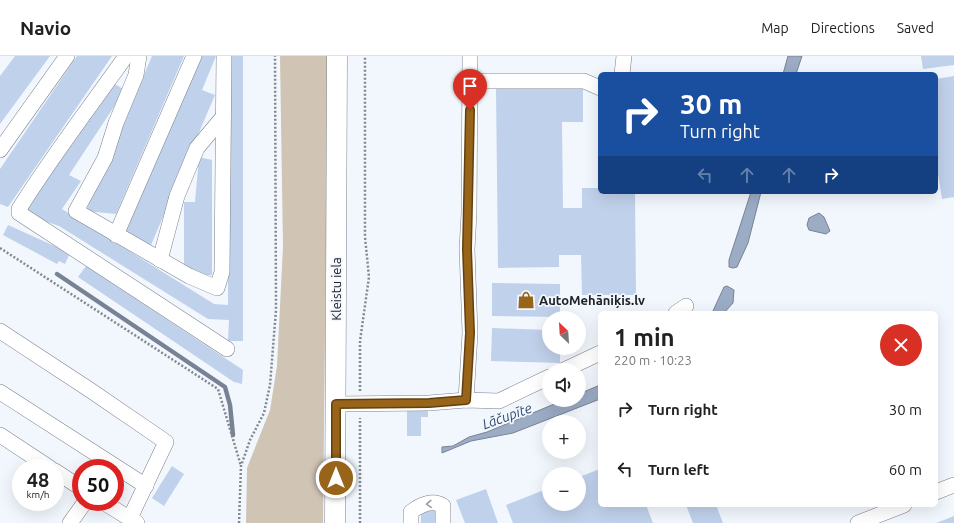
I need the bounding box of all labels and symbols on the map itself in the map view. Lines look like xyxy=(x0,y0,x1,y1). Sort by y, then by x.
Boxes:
pin xyxy=(453,69,487,110)
street label: Kleistu iela xyxy=(329,257,343,321)
shop icon: AutoMehāniķis.lv xyxy=(516,290,536,310)
place label: AutoMehāniķis.lv xyxy=(539,293,645,308)
north arrow xyxy=(542,311,586,355)
water label: Lāčupīte xyxy=(480,400,534,432)
position arrow xyxy=(315,457,357,499)
speed limit sign: 50 xyxy=(72,459,124,511)
one-way arrow xyxy=(426,499,432,508)

